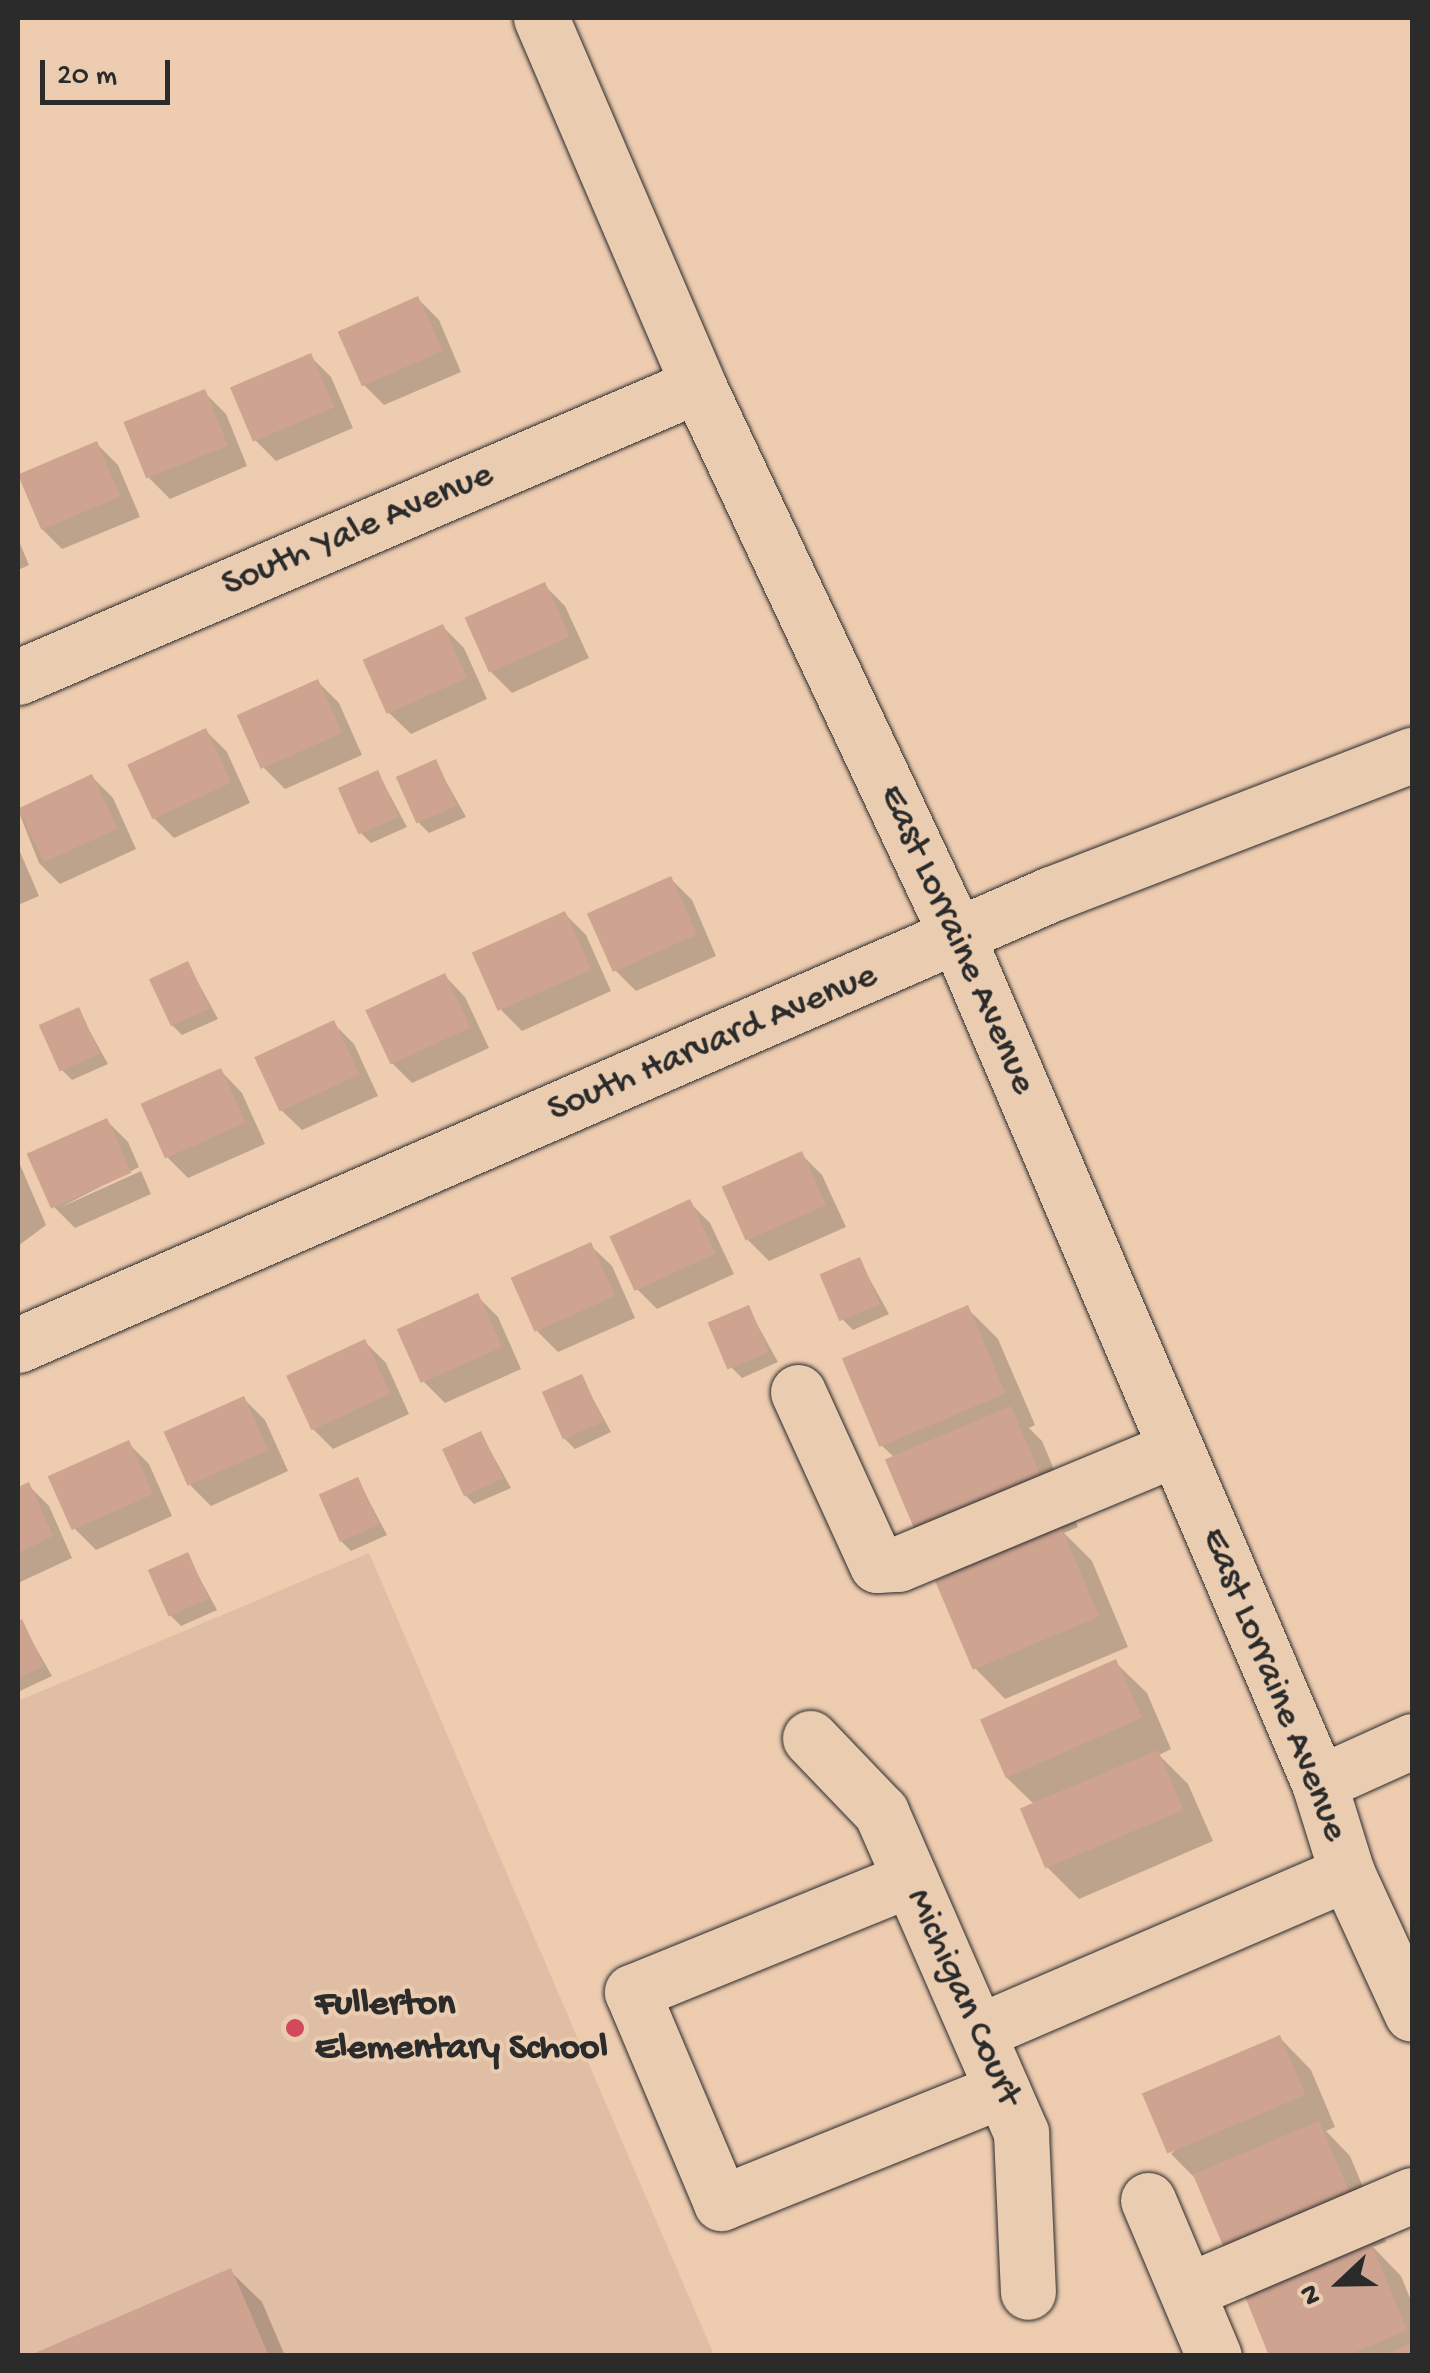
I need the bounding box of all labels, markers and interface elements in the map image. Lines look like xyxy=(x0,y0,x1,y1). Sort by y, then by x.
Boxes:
scale bar xyxy=(45,40,175,102)
text: 20 m xyxy=(57,60,117,95)
street label: South Yale Avenue xyxy=(216,453,500,609)
street label: East Lorraine Avenue xyxy=(867,778,1045,1102)
street label: South Harvard Avenue xyxy=(542,954,884,1134)
street label: East Lorraine Avenue xyxy=(1189,1522,1357,1848)
street label: Michigan Court xyxy=(894,1882,1030,2114)
place label: Fullerton Elementary School xyxy=(315,1983,608,2072)
marker: Fullerton Elementary School xyxy=(284,2017,306,2039)
north arrow xyxy=(1290,2233,1390,2333)
text: N xyxy=(1293,2280,1330,2309)

